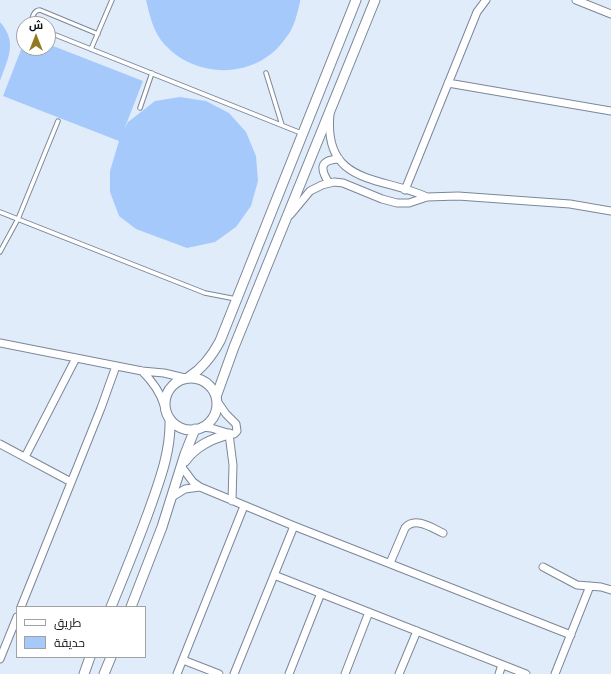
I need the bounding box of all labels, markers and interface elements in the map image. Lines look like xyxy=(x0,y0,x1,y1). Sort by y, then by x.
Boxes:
north arrow xyxy=(16,16,56,56)
text: ش xyxy=(29,19,43,31)
legend xyxy=(16,606,146,658)
text: طريق xyxy=(54,616,81,630)
text: حديقة xyxy=(54,636,85,650)

